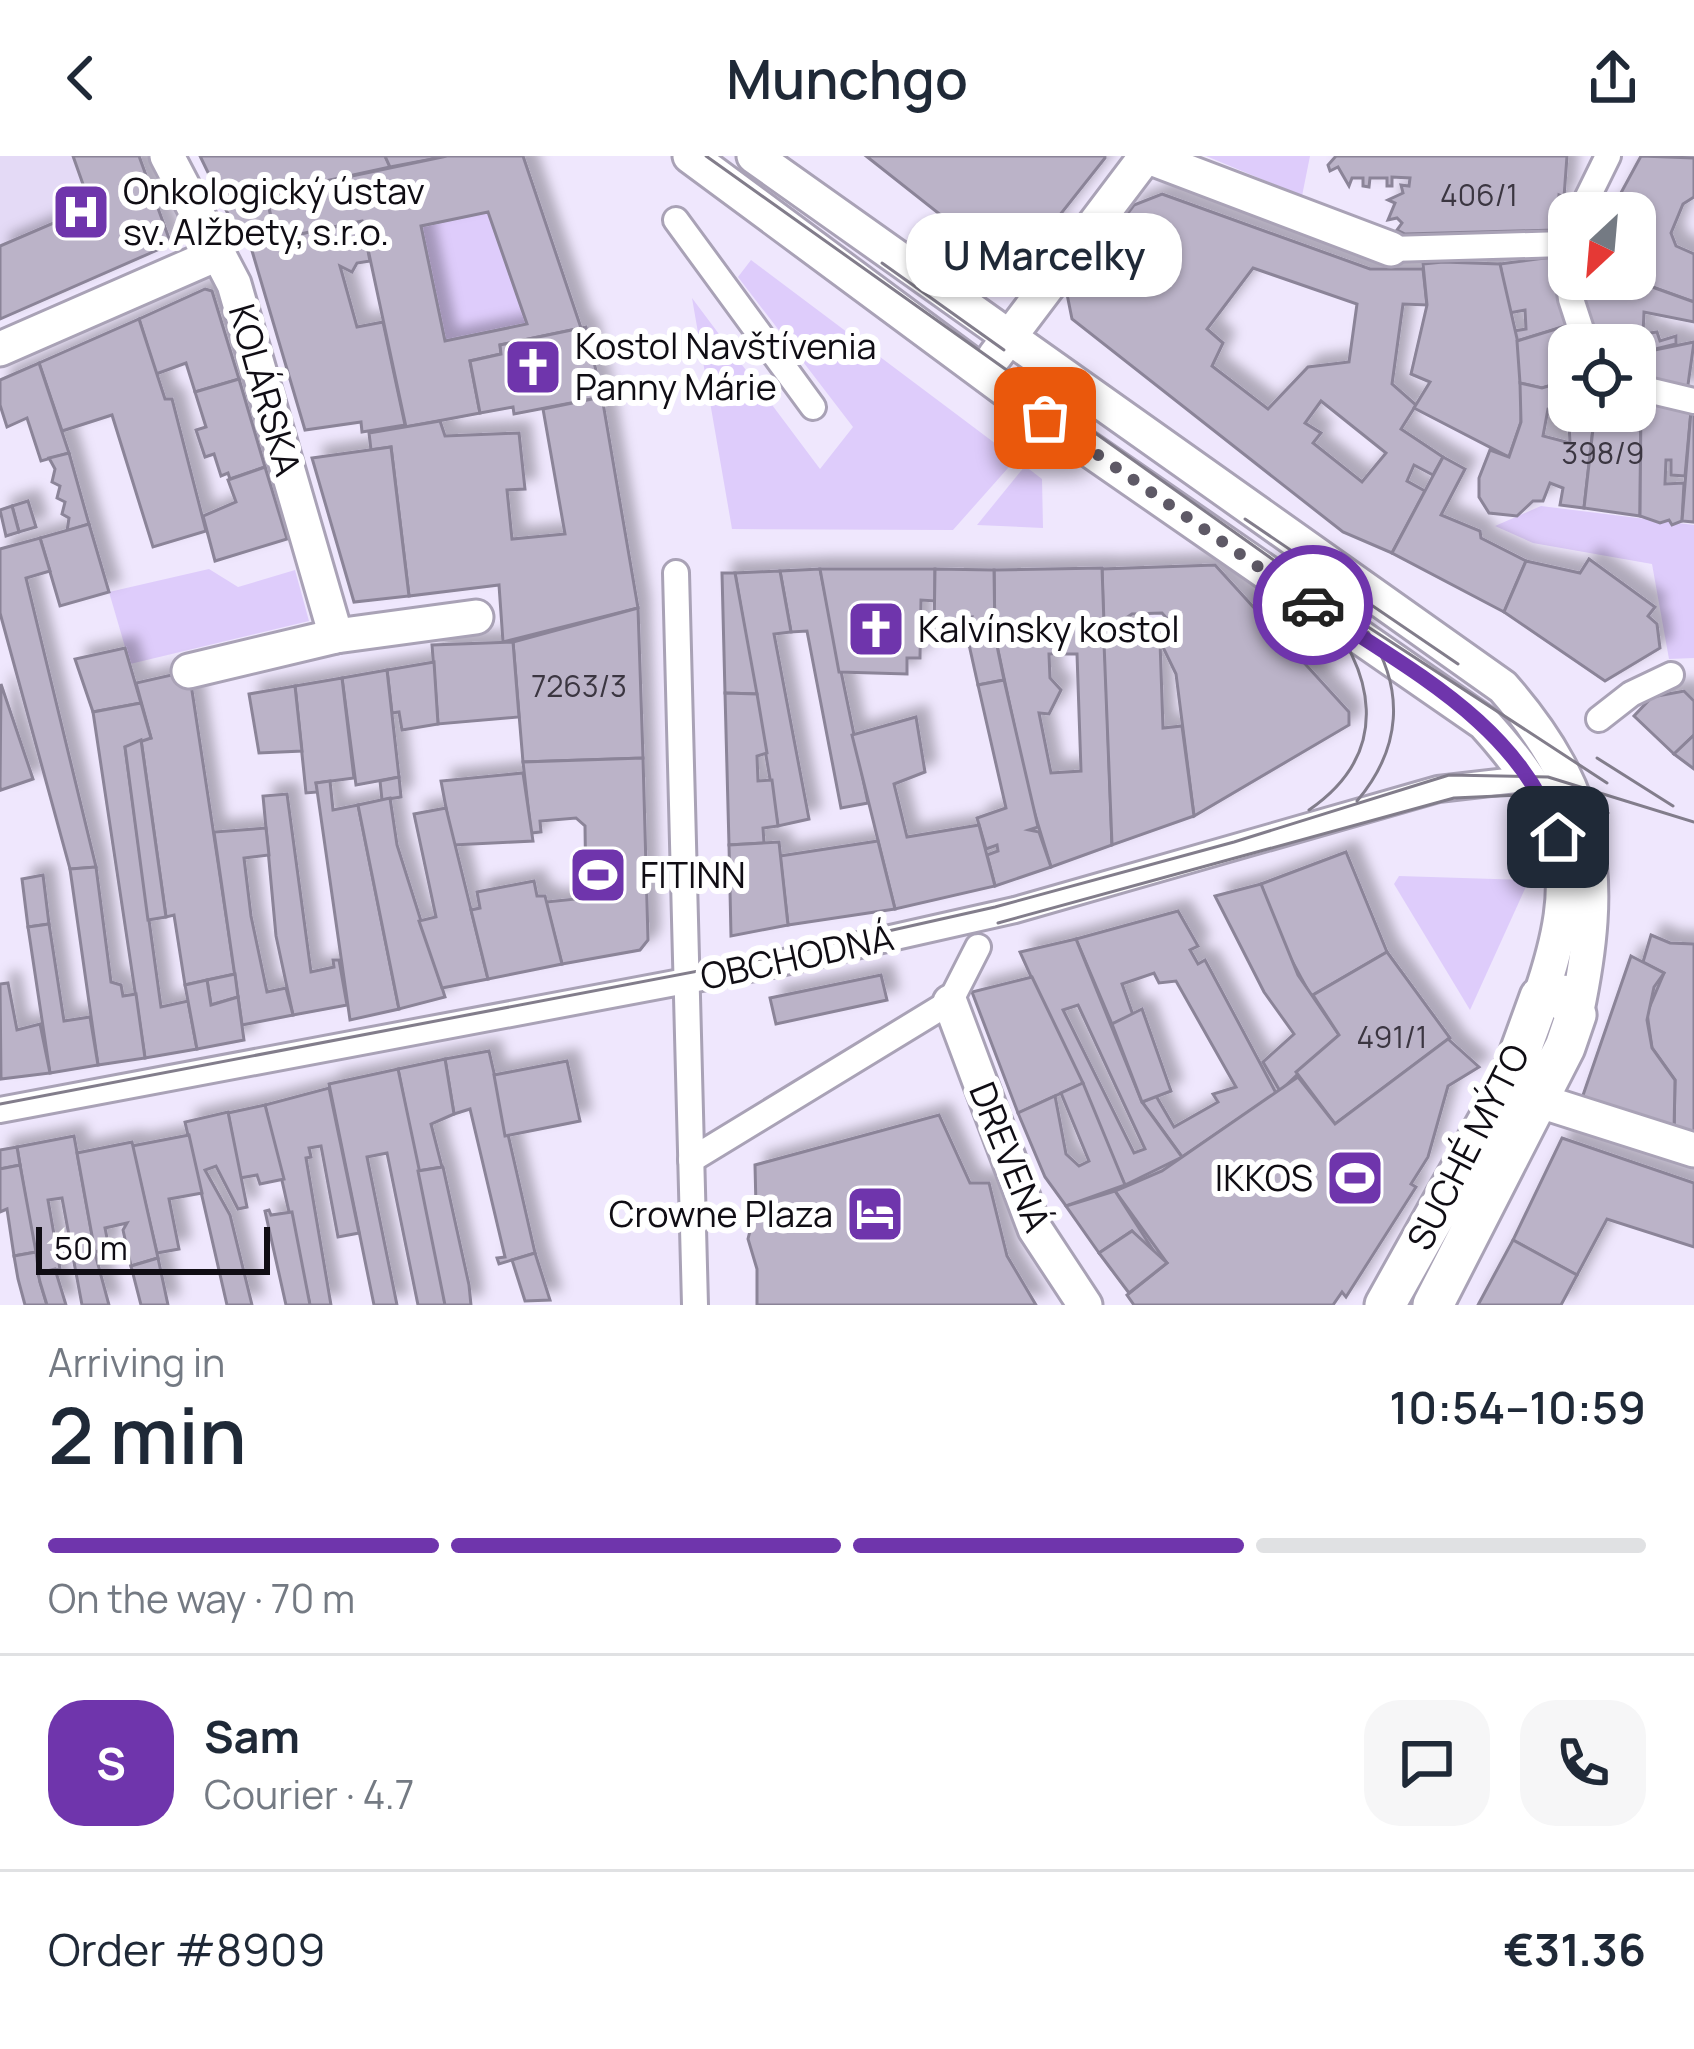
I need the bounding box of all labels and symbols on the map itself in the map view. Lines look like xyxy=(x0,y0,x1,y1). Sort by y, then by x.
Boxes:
place label: Onkologický ústav sv. Alžbety, s.r.o. xyxy=(123,166,425,256)
house number: 406/1 xyxy=(1440,174,1518,215)
hospital icon: Onkologický ústav sv. Alžbety, s.r.o. xyxy=(50,181,112,243)
north arrow xyxy=(1548,192,1656,300)
callout: U Marcelky xyxy=(907,214,1183,298)
street label: KOLÁRSKA xyxy=(218,298,313,482)
place label: Kostol Navštívenia Panny Márie xyxy=(575,321,877,411)
church icon: Kostol Navštívenia Panny Márie xyxy=(502,336,564,398)
pin xyxy=(994,367,1096,469)
house number: 398/9 xyxy=(1562,432,1644,473)
courier xyxy=(1253,545,1373,665)
church icon: Kalvínsky kostol xyxy=(845,598,907,660)
place label: Kalvínsky kostol xyxy=(918,604,1180,653)
house number: 7263/3 xyxy=(531,665,627,706)
pin xyxy=(1507,786,1609,888)
sports icon: FITINN xyxy=(567,844,629,906)
place label: FITINN xyxy=(640,850,746,899)
street label: OBCHODNÁ xyxy=(696,912,898,1001)
house number: 491/1 xyxy=(1356,1016,1428,1057)
street label: SUCHÉ MÝTO xyxy=(1395,1036,1540,1258)
street label: DREVENÁ xyxy=(958,1075,1063,1239)
sports icon: IKKOS xyxy=(1324,1147,1386,1209)
place label: IKKOS xyxy=(1215,1153,1313,1202)
hotel icon: Crowne Plaza xyxy=(844,1183,906,1245)
place label: Crowne Plaza xyxy=(609,1189,833,1238)
scale bar xyxy=(36,1221,270,1274)

